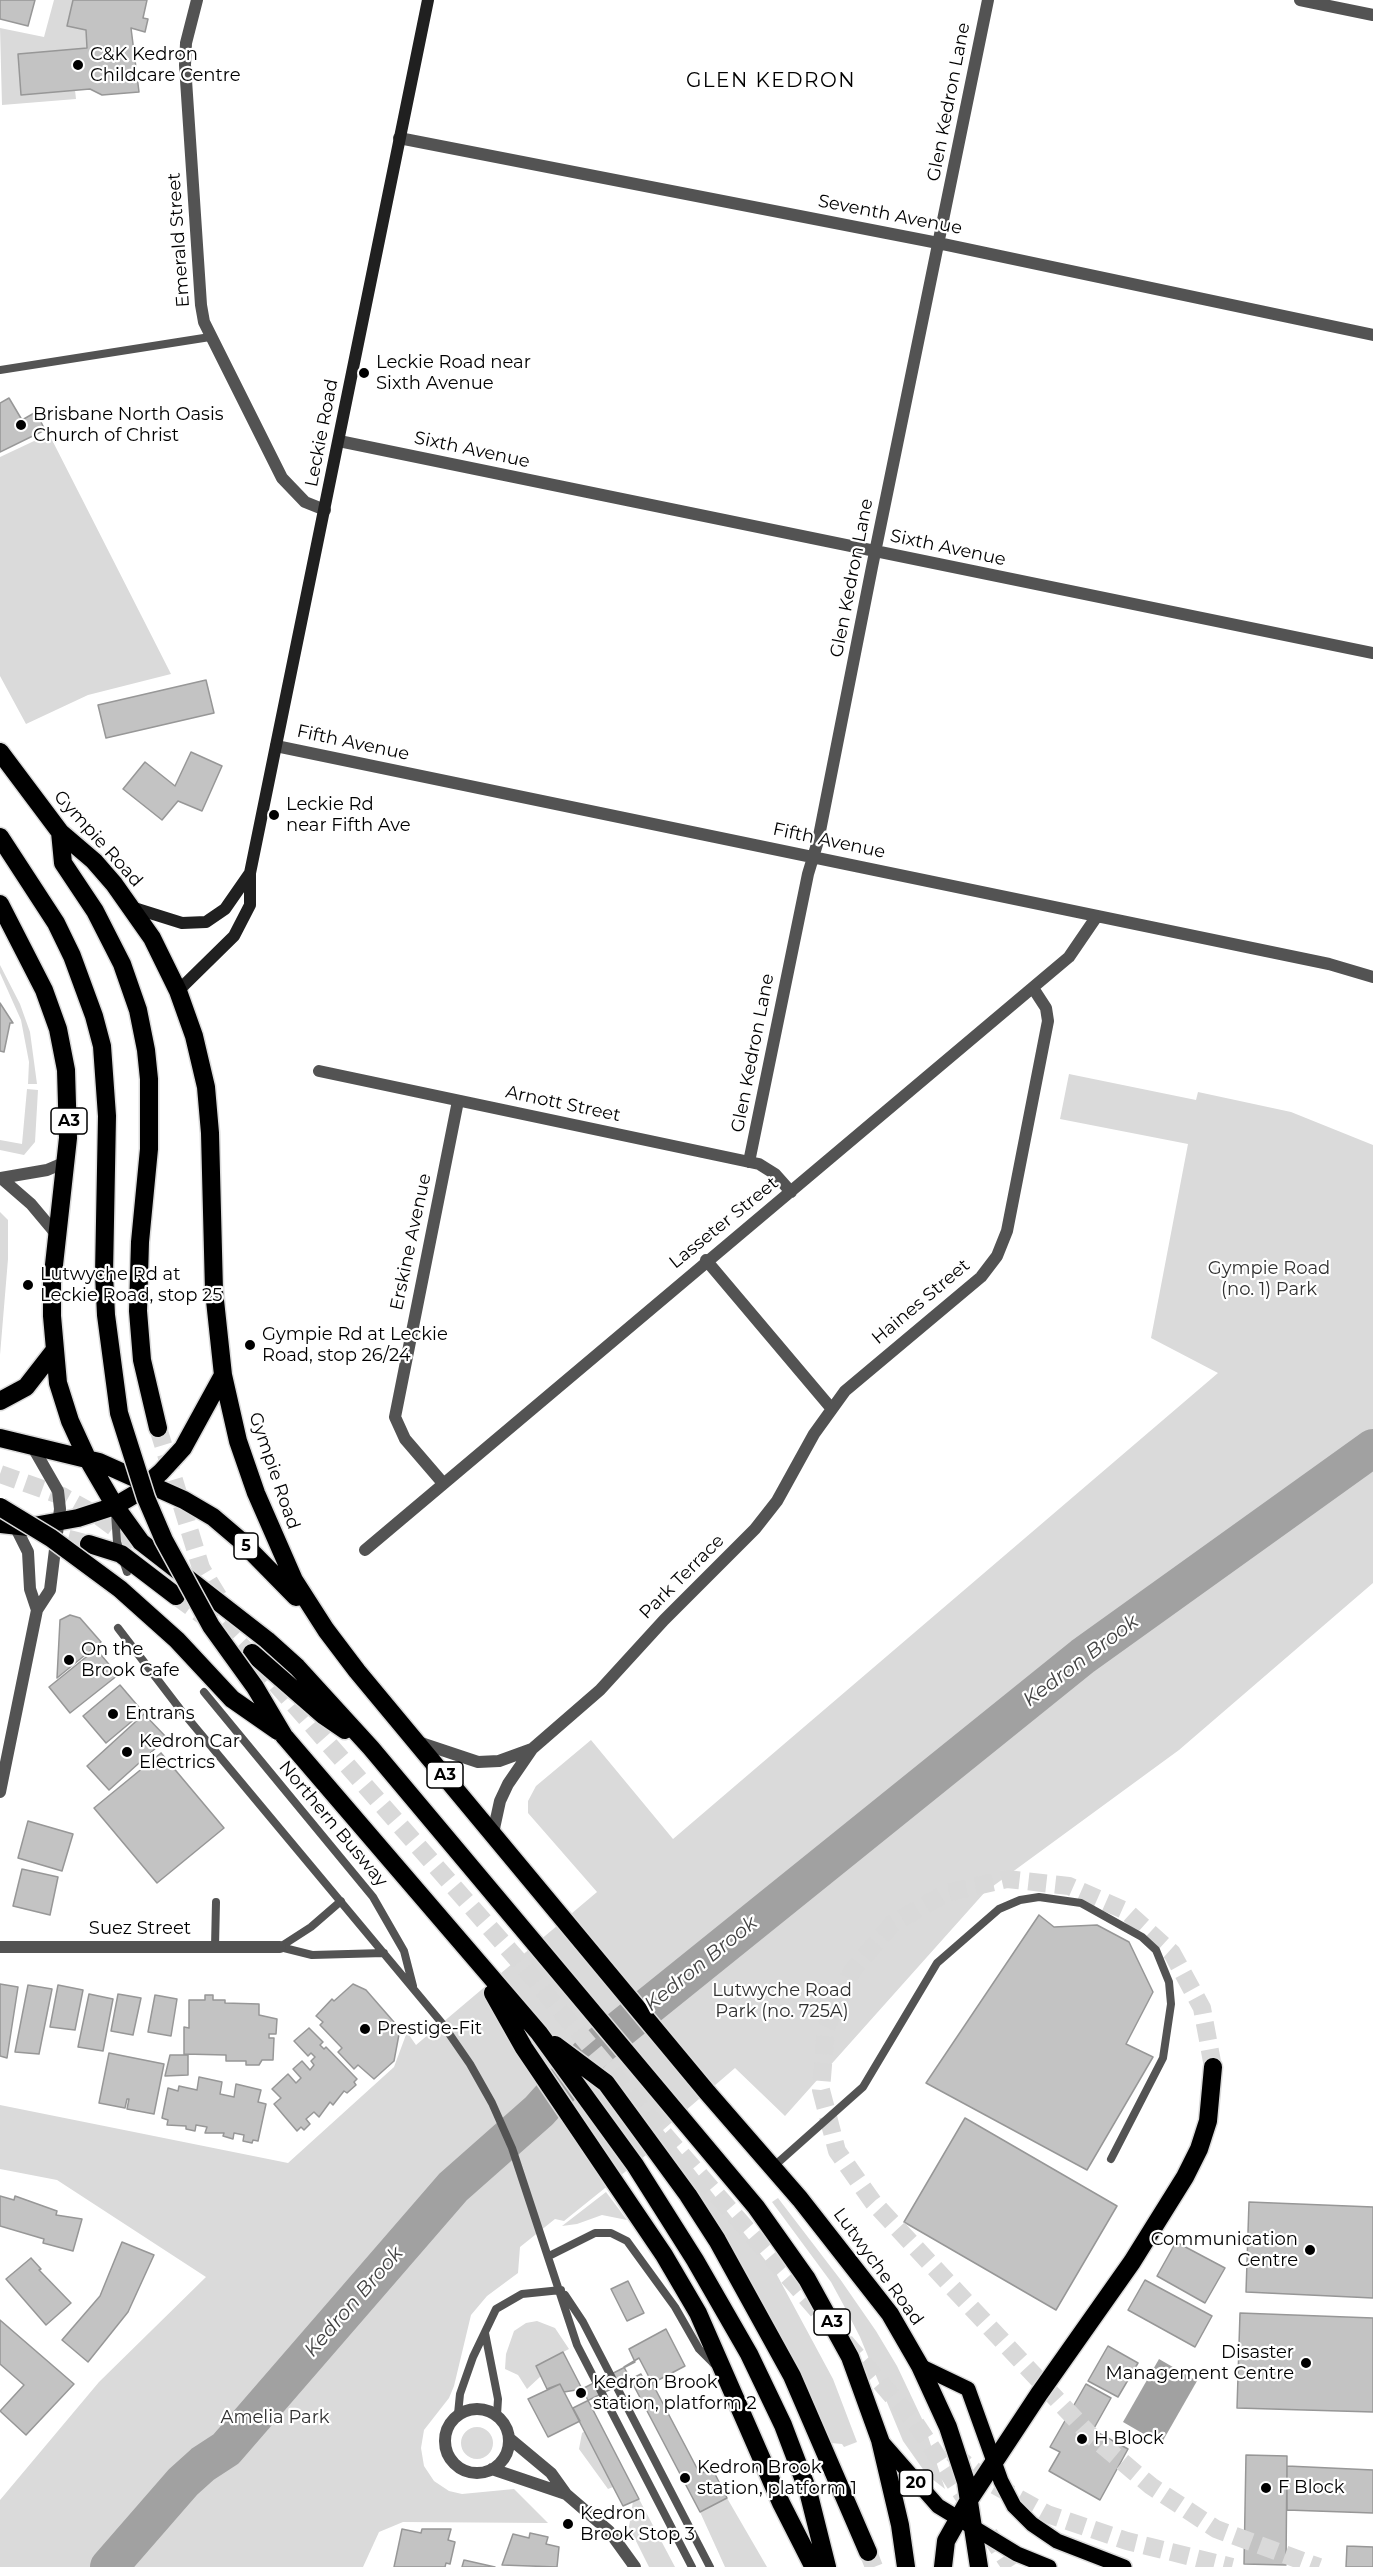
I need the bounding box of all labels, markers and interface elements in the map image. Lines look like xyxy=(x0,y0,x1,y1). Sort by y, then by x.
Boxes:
street label: Glen Kedron Lane xyxy=(923,21,975,183)
place label: C&K Kedron Childcare Centre xyxy=(90,44,241,86)
marker: C&K Kedron Childcare Centre xyxy=(71,58,85,72)
district label: GLEN KEDRON xyxy=(686,69,856,93)
street label: Emerald Street xyxy=(164,172,194,308)
street label: Seventh Avenue xyxy=(816,190,964,240)
place label: Leckie Road near Sixth Avenue xyxy=(376,352,531,394)
marker: Leckie Road near Sixth Avenue xyxy=(357,366,371,380)
street label: Leckie Road xyxy=(301,377,343,489)
place label: Brisbane North Oasis Church of Christ xyxy=(33,404,224,446)
marker: Brisbane North Oasis Church of Christ xyxy=(14,418,28,432)
street label: Sixth Avenue xyxy=(412,427,532,473)
street label: Glen Kedron Lane xyxy=(826,497,878,659)
street label: Sixth Avenue xyxy=(888,525,1008,571)
street label: Fifth Avenue xyxy=(295,721,411,765)
street label: Gympie Road xyxy=(49,786,147,892)
place label: Leckie Rd near Fifth Ave xyxy=(286,794,411,836)
marker: Leckie Rd near Fifth Ave xyxy=(267,808,281,822)
street label: Fifth Avenue xyxy=(771,819,887,863)
street label: Glen Kedron Lane xyxy=(727,972,779,1134)
street label: Arnott Street xyxy=(504,1081,622,1127)
road number: A3 xyxy=(51,1108,87,1134)
street label: Erskine Avenue xyxy=(386,1172,436,1312)
street label: Lasseter Street xyxy=(665,1172,783,1274)
street label: Haines Street xyxy=(868,1255,974,1349)
park label: Gympie Road (no. 1) Park xyxy=(1208,1258,1330,1300)
place label: Lutwyche Rd at Leckie Road, stop 25 xyxy=(40,1264,222,1306)
marker: Lutwyche Rd at Leckie Road, stop 25 xyxy=(21,1278,35,1292)
place label: Gympie Rd at Leckie Road, stop 26/24 xyxy=(262,1324,448,1366)
marker: Gympie Rd at Leckie Road, stop 26/24 xyxy=(243,1338,257,1352)
street label: Gympie Road xyxy=(244,1410,304,1532)
street label: Park Terrace xyxy=(635,1530,729,1624)
road number: 5 xyxy=(234,1533,258,1559)
water label: Kedron Brook xyxy=(1019,1610,1143,1712)
place label: On the Brook Cafe xyxy=(81,1639,180,1682)
marker: On the Brook Cafe xyxy=(62,1653,76,1667)
place label: Entrans xyxy=(125,1703,195,1725)
marker: Entrans xyxy=(106,1707,120,1721)
place label: Kedron Car Electrics xyxy=(139,1731,240,1774)
marker: Kedron Car Electrics xyxy=(120,1745,134,1759)
street label: Northern Busway xyxy=(274,1757,392,1891)
road number: A3 xyxy=(427,1762,463,1788)
water label: Kedron Brook xyxy=(640,1911,762,2017)
street label: Suez Street xyxy=(89,1918,191,1940)
park label: Lutwyche Road Park (no. 725A) xyxy=(712,1980,852,2022)
place label: Prestige-Fit xyxy=(377,2018,482,2040)
marker: Prestige-Fit xyxy=(358,2022,372,2036)
street label: Lutwyche Road xyxy=(828,2204,928,2330)
place label: Communication Centre xyxy=(1151,2229,1298,2272)
water label: Kedron Brook xyxy=(300,2242,408,2362)
marker: Communication Centre xyxy=(1303,2243,1317,2257)
road number: A3 xyxy=(814,2309,850,2335)
place label: Disaster Management Centre xyxy=(1105,2342,1294,2384)
marker: Disaster Management Centre xyxy=(1299,2356,1313,2370)
place label: Kedron Brook station, platform 2 xyxy=(593,2372,757,2414)
marker: Kedron Brook station, platform 2 xyxy=(574,2386,588,2400)
park label: Amelia Park xyxy=(220,2407,330,2429)
place label: H Block xyxy=(1094,2428,1164,2450)
marker: H Block xyxy=(1075,2432,1089,2446)
place label: Kedron Brook station, platform 1 xyxy=(697,2457,857,2500)
road number: 20 xyxy=(900,2470,932,2496)
marker: Kedron Brook station, platform 1 xyxy=(678,2471,692,2485)
place label: F Block xyxy=(1278,2477,1345,2499)
marker: F Block xyxy=(1259,2481,1273,2495)
place label: Kedron Brook Stop 3 xyxy=(580,2503,695,2546)
marker: Kedron Brook Stop 3 xyxy=(561,2517,575,2531)

